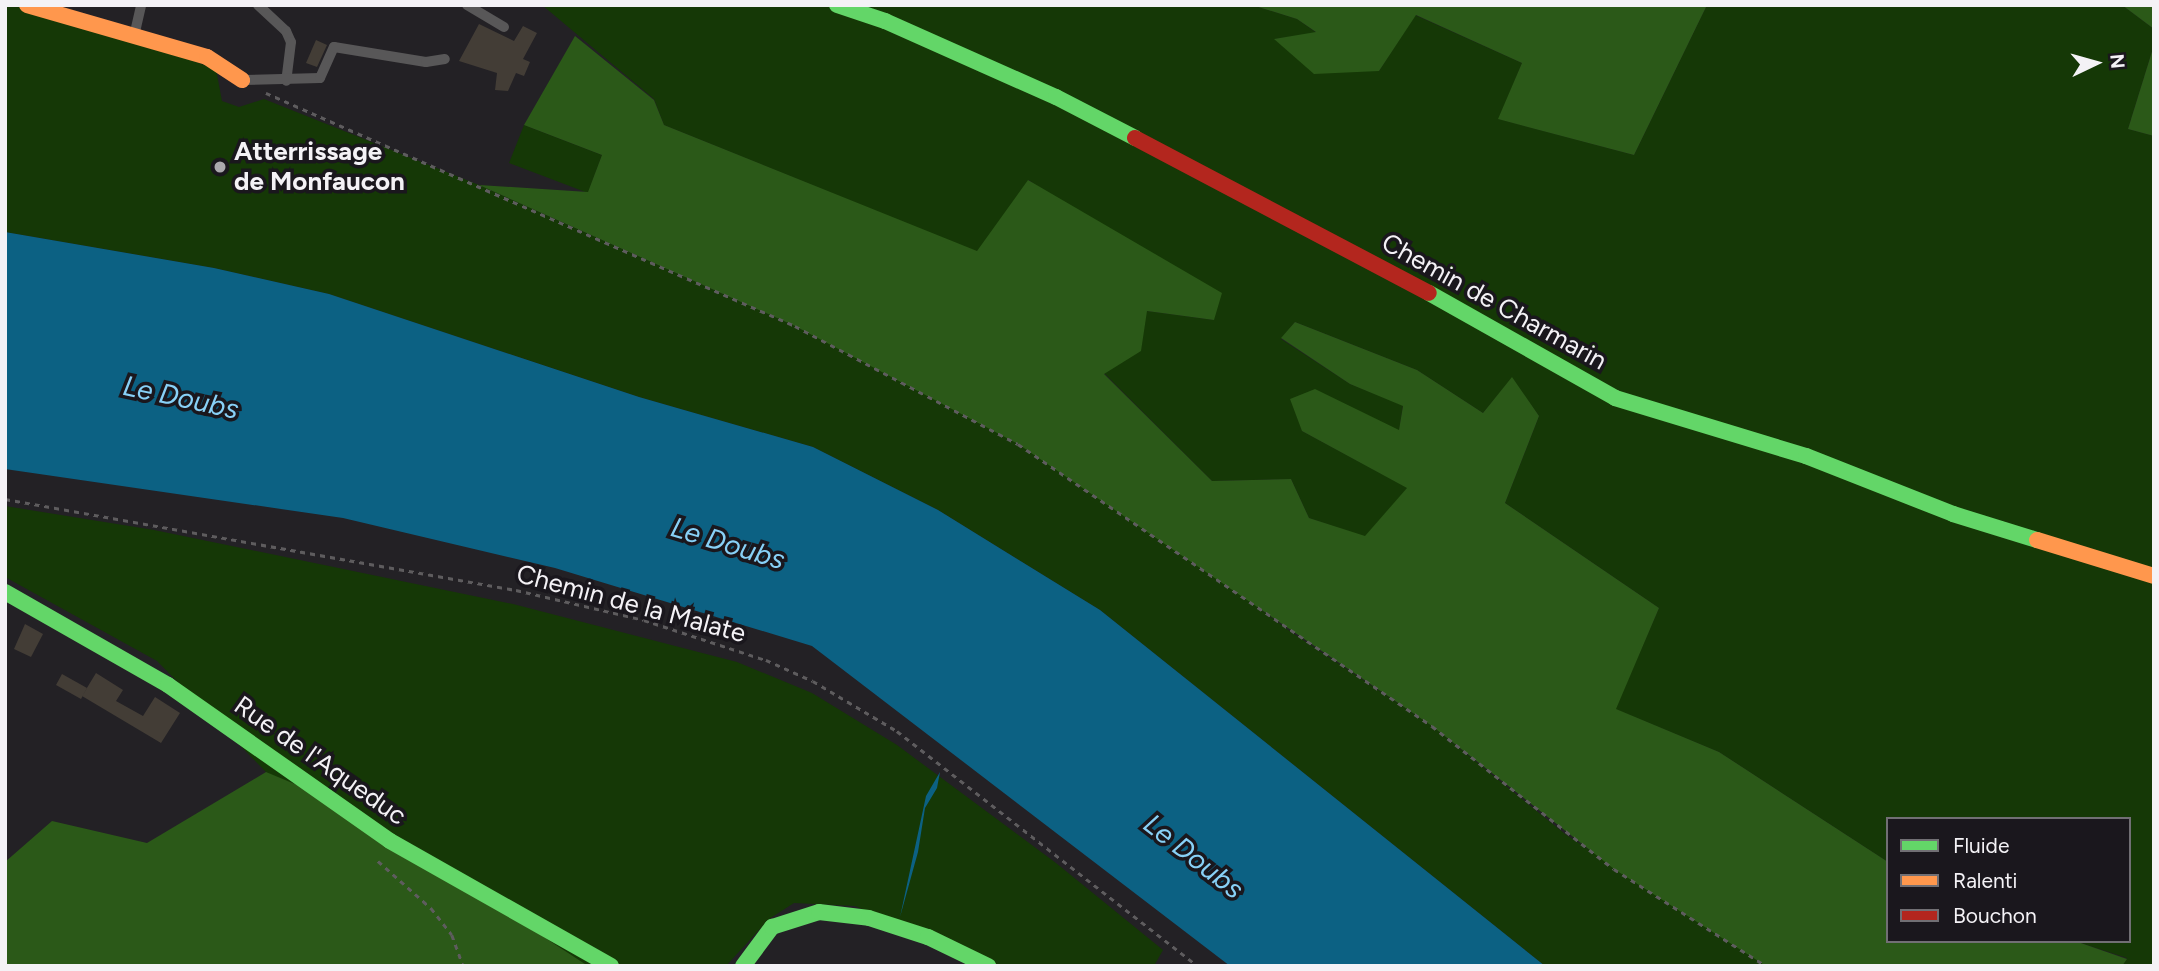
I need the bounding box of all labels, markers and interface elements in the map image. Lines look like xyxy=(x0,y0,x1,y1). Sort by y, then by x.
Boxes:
north arrow xyxy=(2061,28,2131,98)
text: N xyxy=(2105,53,2130,69)
place label: Atterrissage de Monfaucon xyxy=(234,136,405,198)
marker: Atterrissage de Monfaucon xyxy=(212,159,228,175)
street label: Chemin de Charmarin xyxy=(1376,227,1612,377)
water label: Le Doubs xyxy=(120,368,242,426)
water label: Le Doubs xyxy=(667,510,789,576)
street label: Chemin de la Malate xyxy=(513,558,749,650)
street label: Rue de l'Aqueduc xyxy=(228,690,412,832)
water label: Le Doubs xyxy=(1137,807,1251,905)
legend xyxy=(1886,817,2131,943)
text: Fluide xyxy=(1953,833,2009,858)
text: Ralenti xyxy=(1953,868,2017,893)
text: Bouchon xyxy=(1953,903,2037,928)

